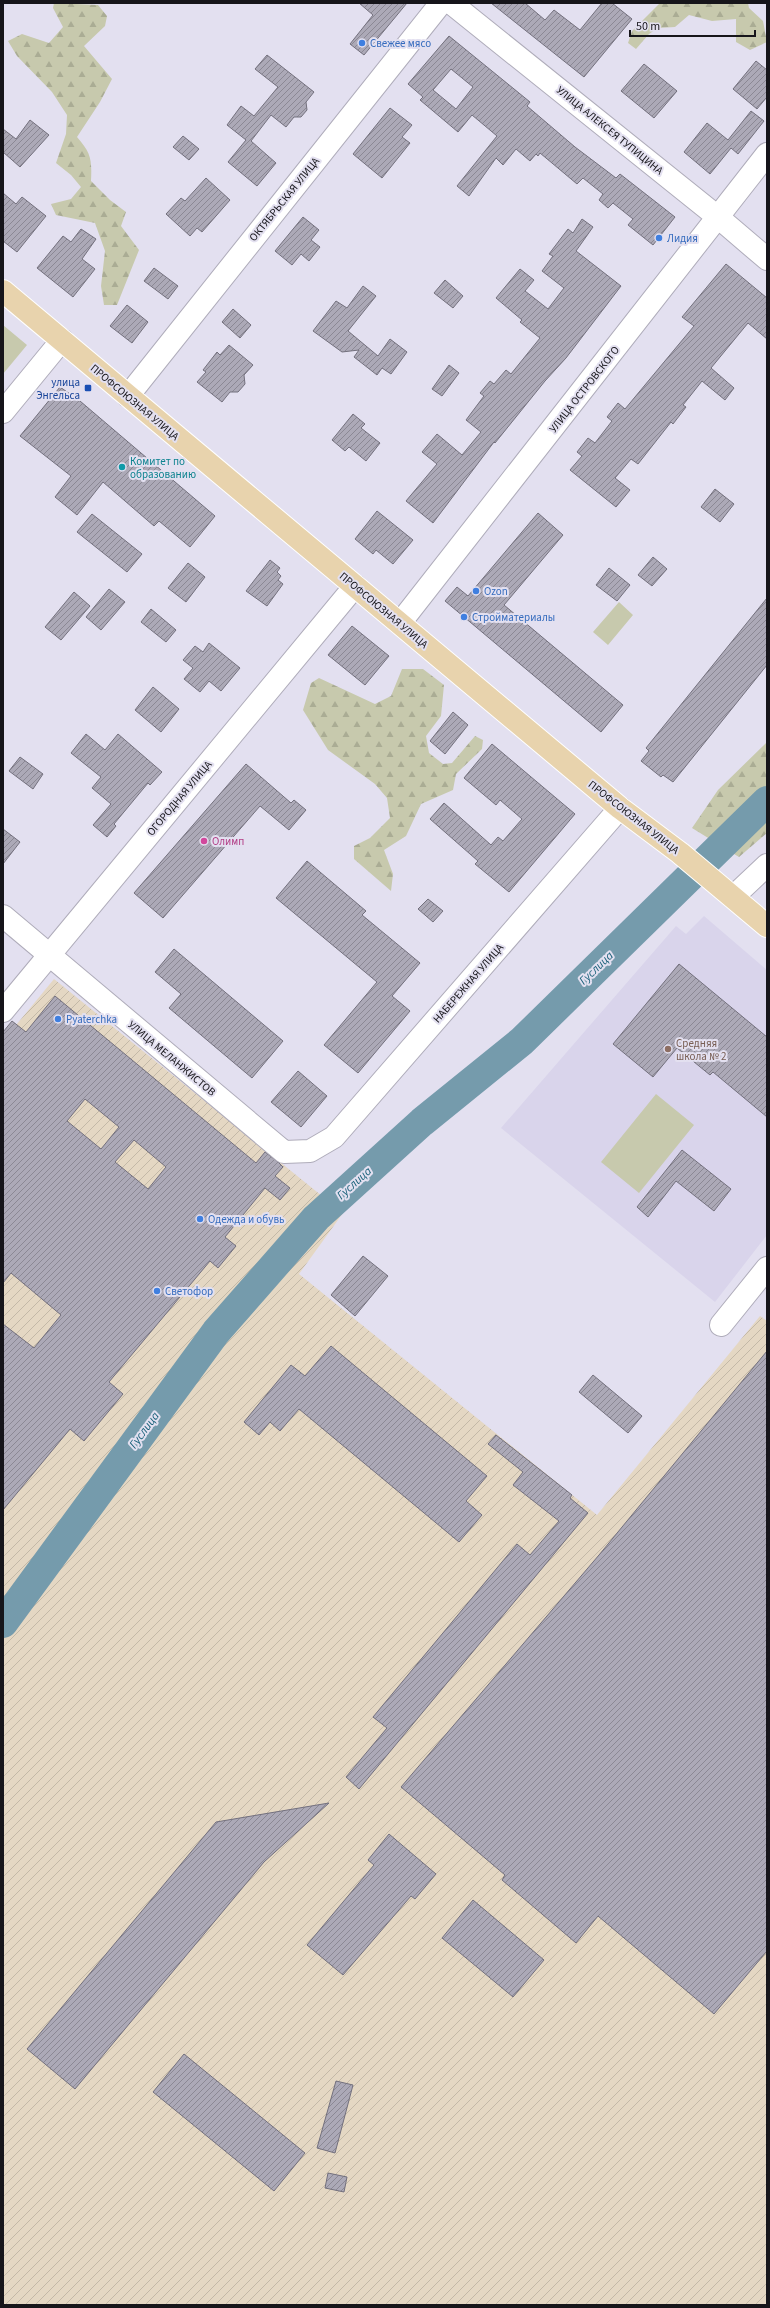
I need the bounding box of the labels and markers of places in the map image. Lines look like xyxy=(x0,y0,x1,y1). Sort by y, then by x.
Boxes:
place label: Свежее мясо xyxy=(370,36,431,51)
marker: Свежее мясо xyxy=(357,38,367,48)
place label: Лидия xyxy=(667,231,698,246)
marker: Лидия xyxy=(654,233,664,243)
place label: улица Энгельса xyxy=(36,375,80,403)
marker: улица Энгельса xyxy=(83,383,93,393)
place label: Комитет по образованию xyxy=(130,454,196,482)
marker: Комитет по образованию xyxy=(117,462,127,472)
place label: Ozon xyxy=(484,584,508,599)
marker: Ozon xyxy=(471,586,481,596)
place label: Стройматериалы xyxy=(472,610,555,625)
marker: Стройматериалы xyxy=(459,612,469,622)
place label: Олимп xyxy=(212,834,244,849)
marker: Олимп xyxy=(199,836,209,846)
place label: Pyaterchka xyxy=(66,1012,117,1027)
marker: Pyaterchka xyxy=(53,1014,63,1024)
place label: Средняя школа № 2 xyxy=(676,1036,727,1064)
marker: Средняя школа № 2 xyxy=(663,1044,673,1054)
place label: Одежда и обувь xyxy=(208,1212,284,1227)
marker: Одежда и обувь xyxy=(195,1214,205,1224)
place label: Светофор xyxy=(165,1284,213,1299)
marker: Светофор xyxy=(152,1286,162,1296)

